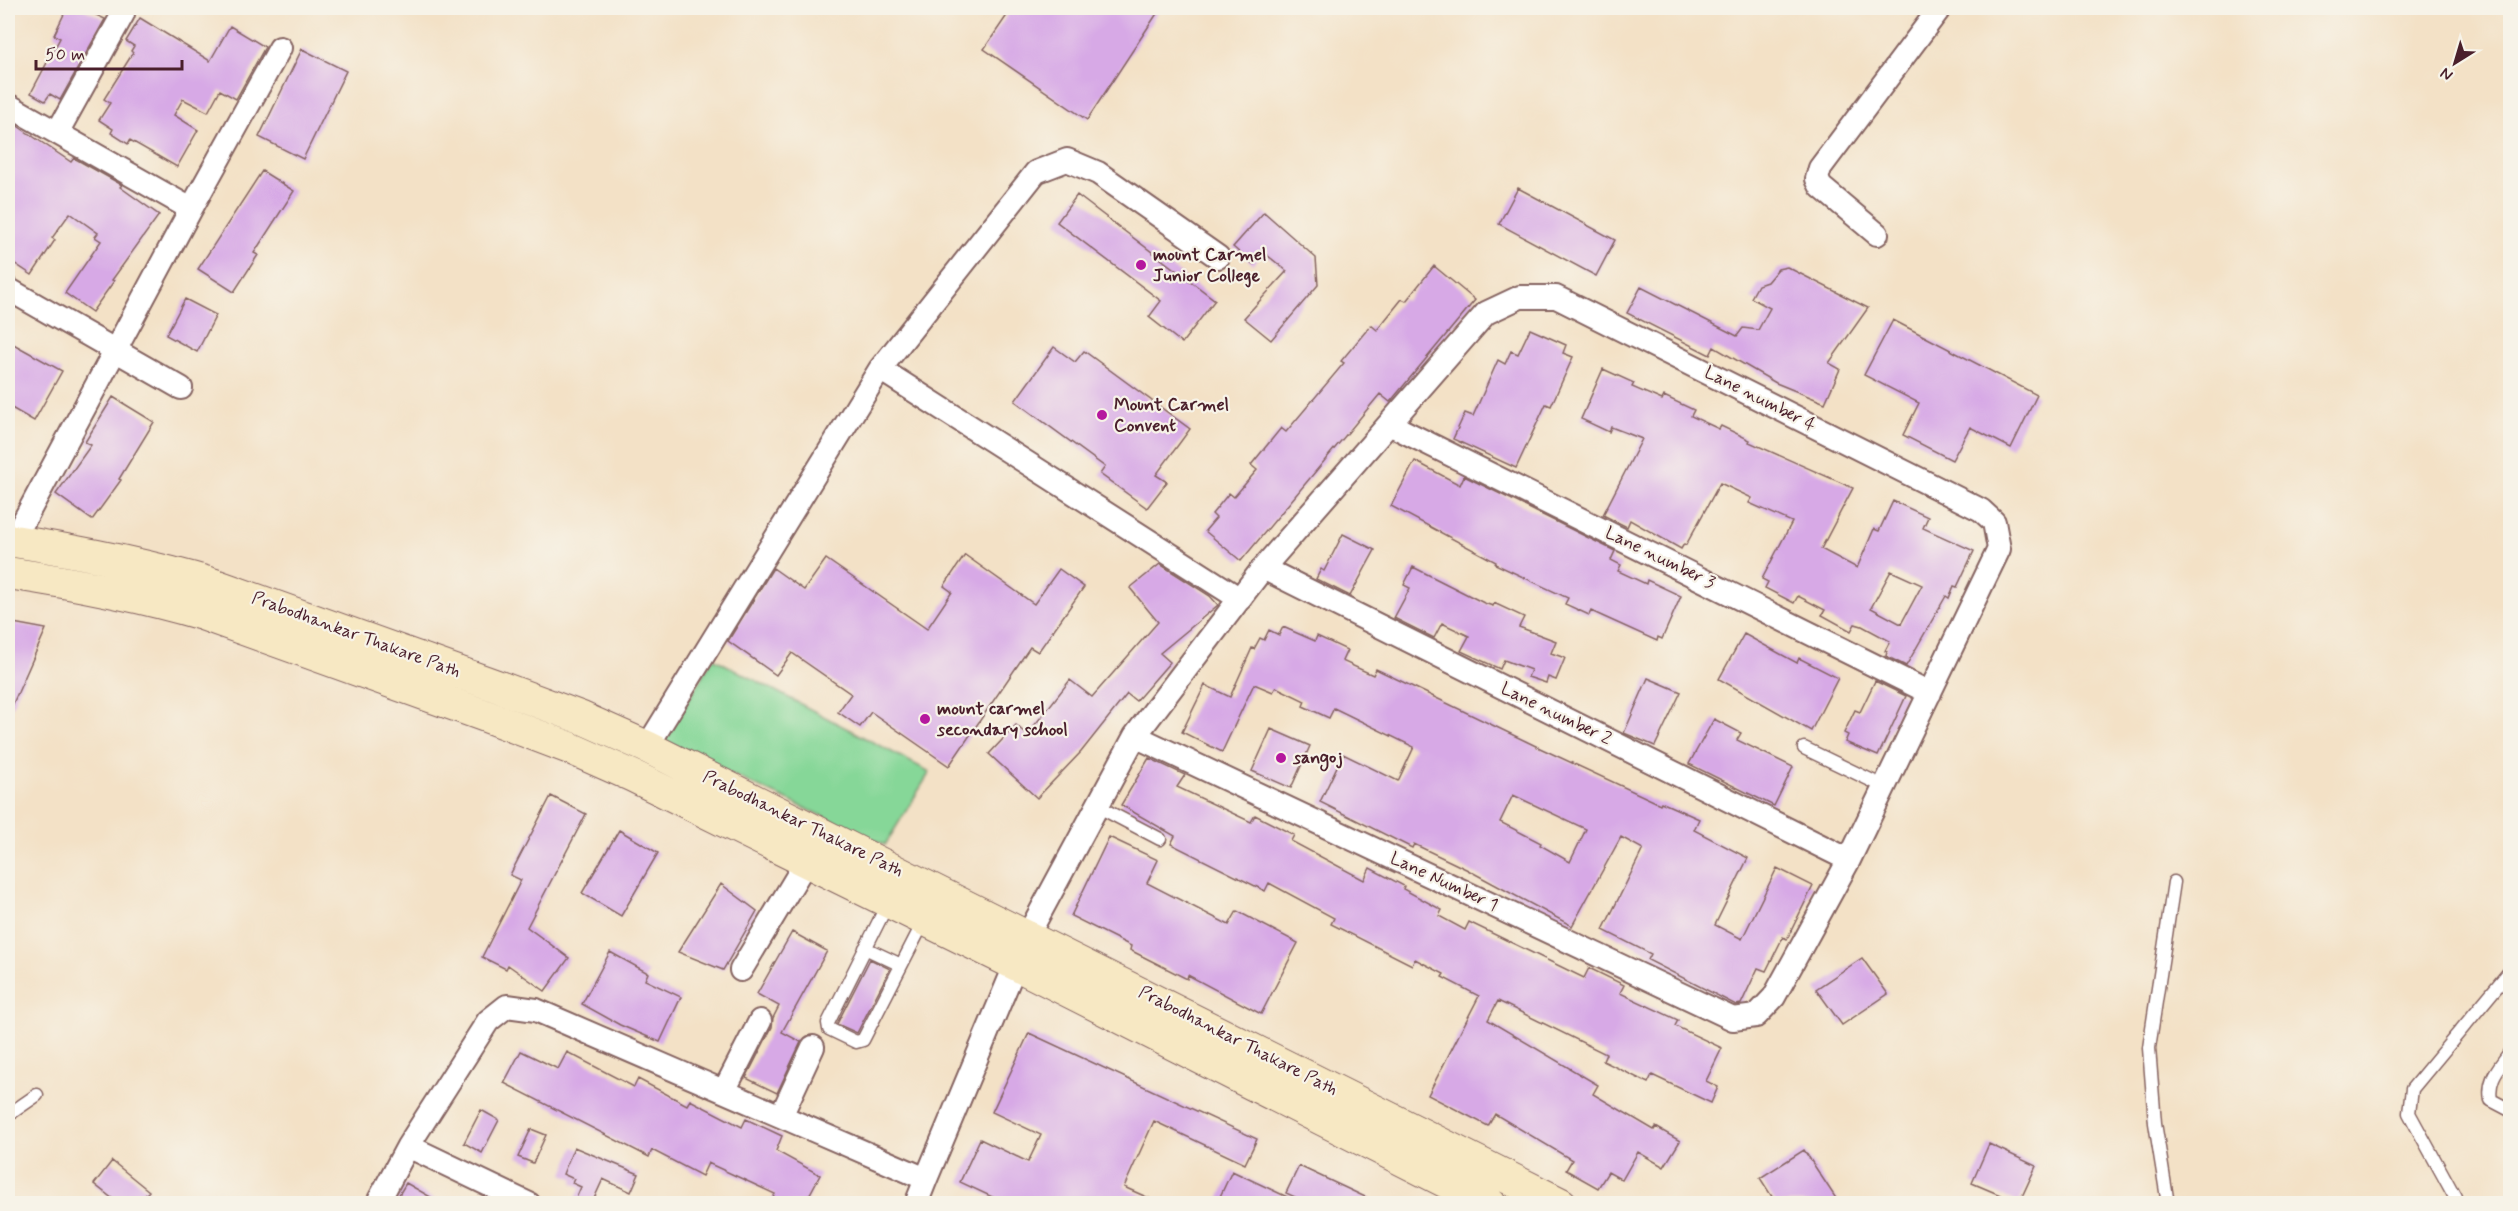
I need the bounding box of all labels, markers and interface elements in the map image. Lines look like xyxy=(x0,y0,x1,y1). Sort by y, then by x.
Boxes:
scale bar xyxy=(36,33,182,71)
north arrow xyxy=(2425,33,2485,93)
text: 50 m xyxy=(45,43,85,67)
text: N xyxy=(2436,62,2457,85)
place label: mount Carmel Junior College xyxy=(1153,243,1267,288)
marker: mount Carmel Junior College xyxy=(1134,258,1148,272)
street label: Lane number 4 xyxy=(1700,361,1820,437)
place label: Mount Carmel Convent xyxy=(1114,393,1229,438)
marker: Mount Carmel Convent xyxy=(1095,408,1109,422)
street label: Lane number 3 xyxy=(1601,521,1719,595)
street label: Prabodhankar Thakare Path xyxy=(248,586,464,684)
street label: Lane number 2 xyxy=(1497,677,1616,751)
place label: mount carmel secondary school xyxy=(936,697,1068,742)
marker: mount carmel secondary school xyxy=(918,712,932,726)
place label: sangoj xyxy=(1292,746,1342,772)
marker: sangoj xyxy=(1274,751,1288,765)
street label: Prabodhankar Thakare Path xyxy=(699,765,907,883)
street label: Lane Number 1 xyxy=(1386,847,1502,917)
street label: Prabodhankar Thakare Path xyxy=(1134,980,1342,1102)

